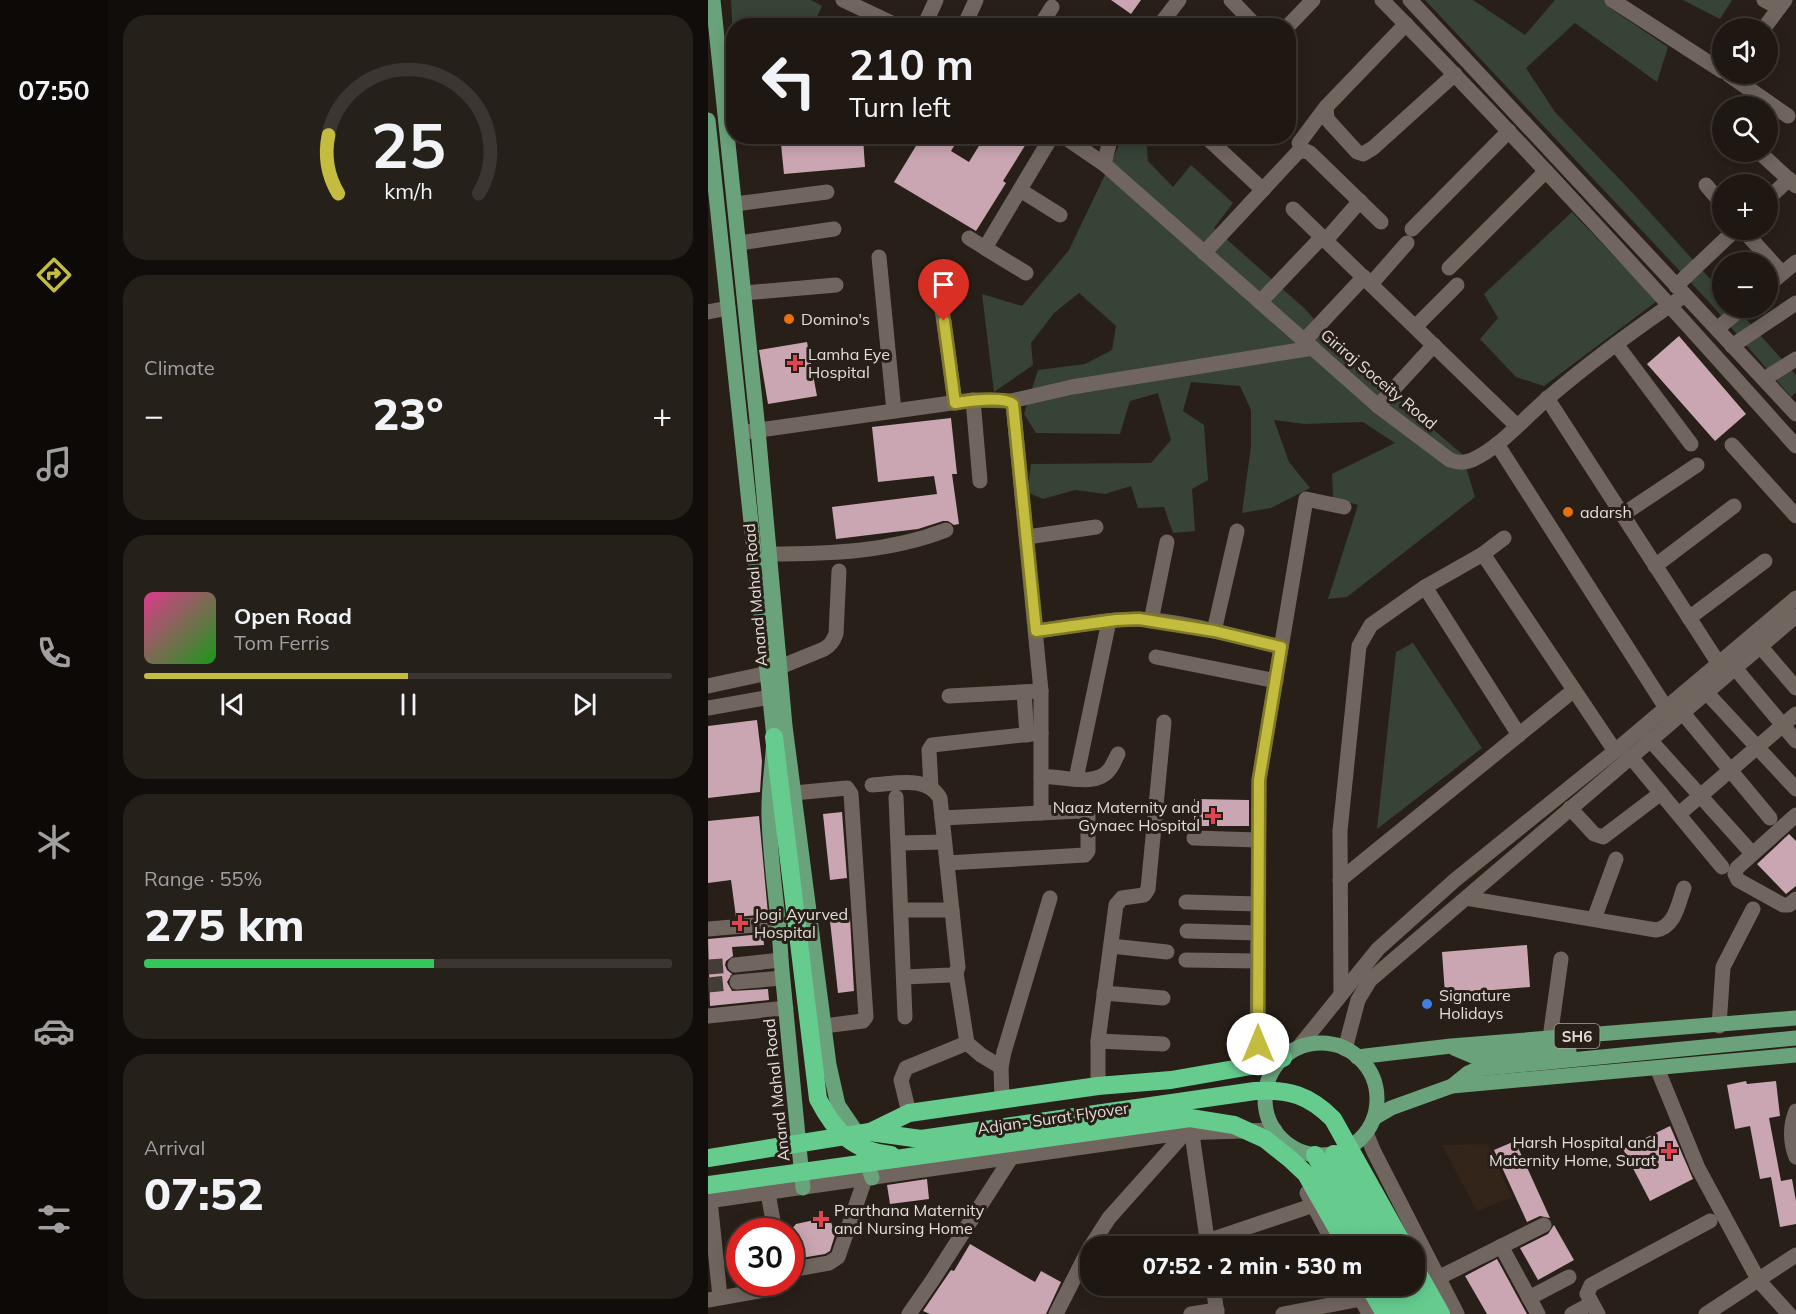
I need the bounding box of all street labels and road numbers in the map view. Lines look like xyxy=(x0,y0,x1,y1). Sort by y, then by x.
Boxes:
street label: Giriraj Soceity Road xyxy=(1317,325,1441,433)
street label: Anand Mahal Road xyxy=(739,523,771,667)
street label: Anand Mahal Road xyxy=(759,1018,793,1162)
road number: SH6 xyxy=(1554,1024,1600,1048)
street label: Adjan- Surat Flyover xyxy=(976,1097,1130,1139)

